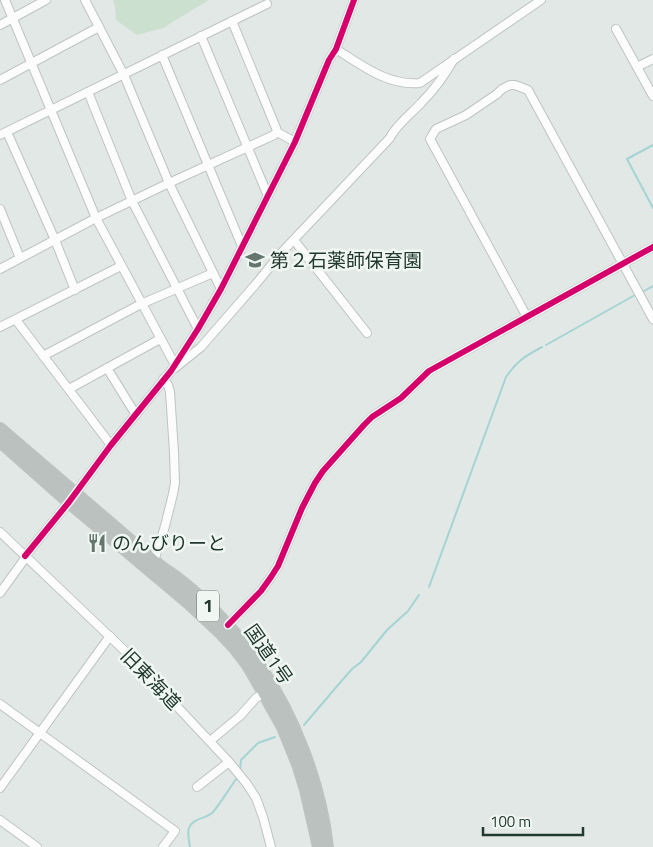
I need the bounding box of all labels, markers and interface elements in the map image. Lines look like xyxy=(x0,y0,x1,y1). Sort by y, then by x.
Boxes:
place label: 第２石薬師保育園 xyxy=(270,245,422,274)
school or university icon: 第２石薬師保育園 xyxy=(244,249,266,271)
place label: のんびりーと xyxy=(112,528,226,557)
restaurant icon: のんびりーと xyxy=(86,532,108,554)
road number: 1 xyxy=(197,590,219,622)
street label: 国道1号 xyxy=(238,618,301,690)
street label: 旧東海道 xyxy=(115,641,188,716)
scale bar xyxy=(483,804,583,836)
text: 100 m xyxy=(490,810,531,833)

